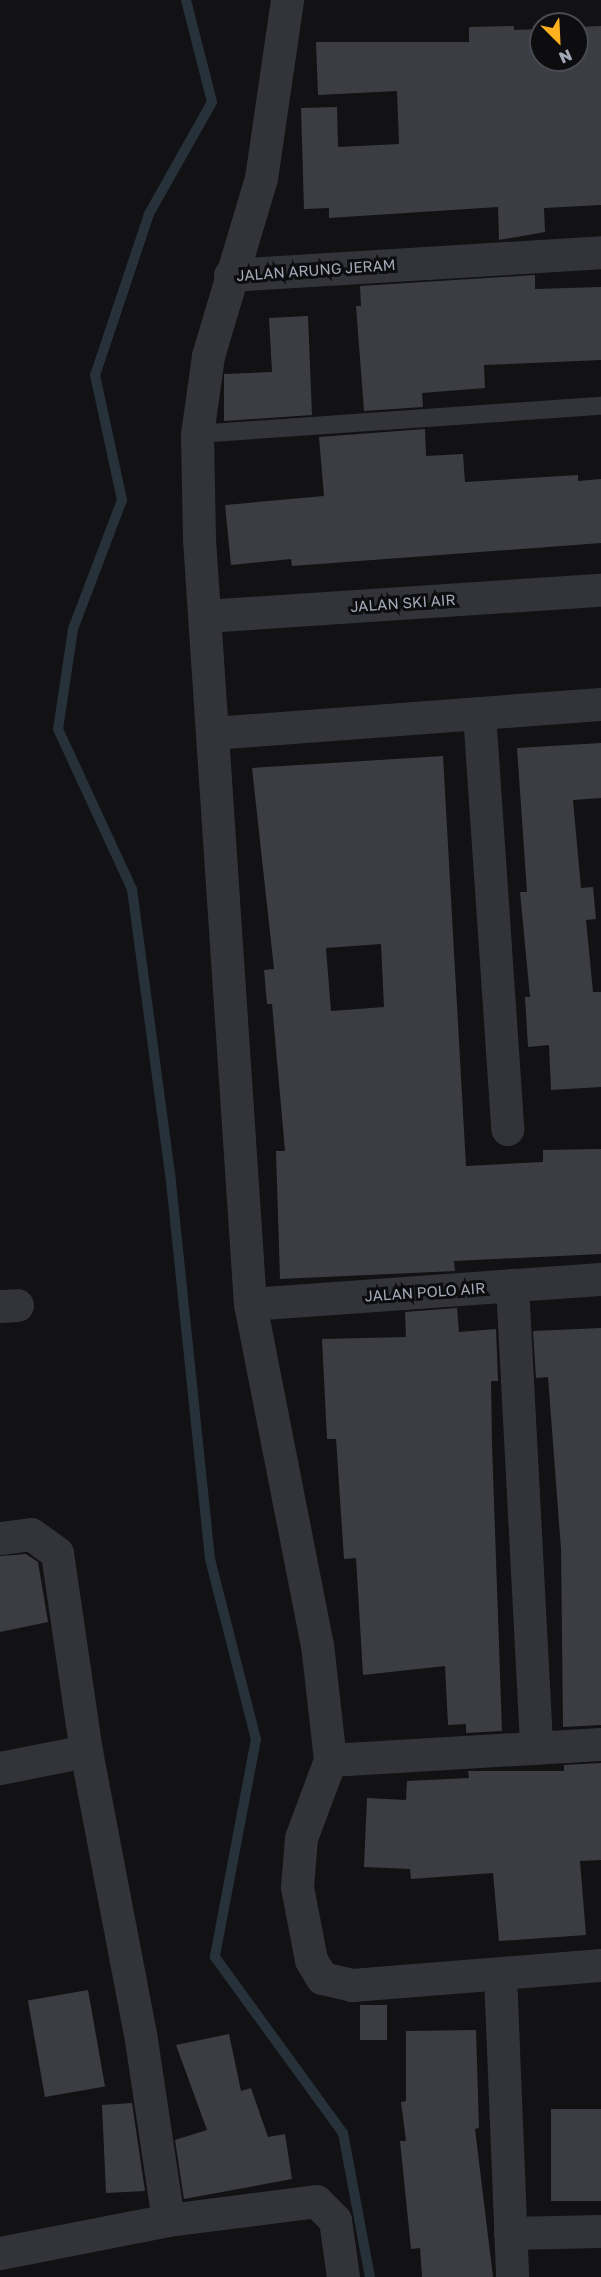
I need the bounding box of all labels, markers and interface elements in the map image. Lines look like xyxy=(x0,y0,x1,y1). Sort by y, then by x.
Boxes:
north arrow xyxy=(529,12,589,72)
text: N xyxy=(556,45,575,68)
street label: JALAN ARUNG JERAM xyxy=(236,255,396,285)
street label: JALAN SKI AIR xyxy=(350,590,456,616)
street label: JALAN POLO AIR xyxy=(364,1279,486,1305)

